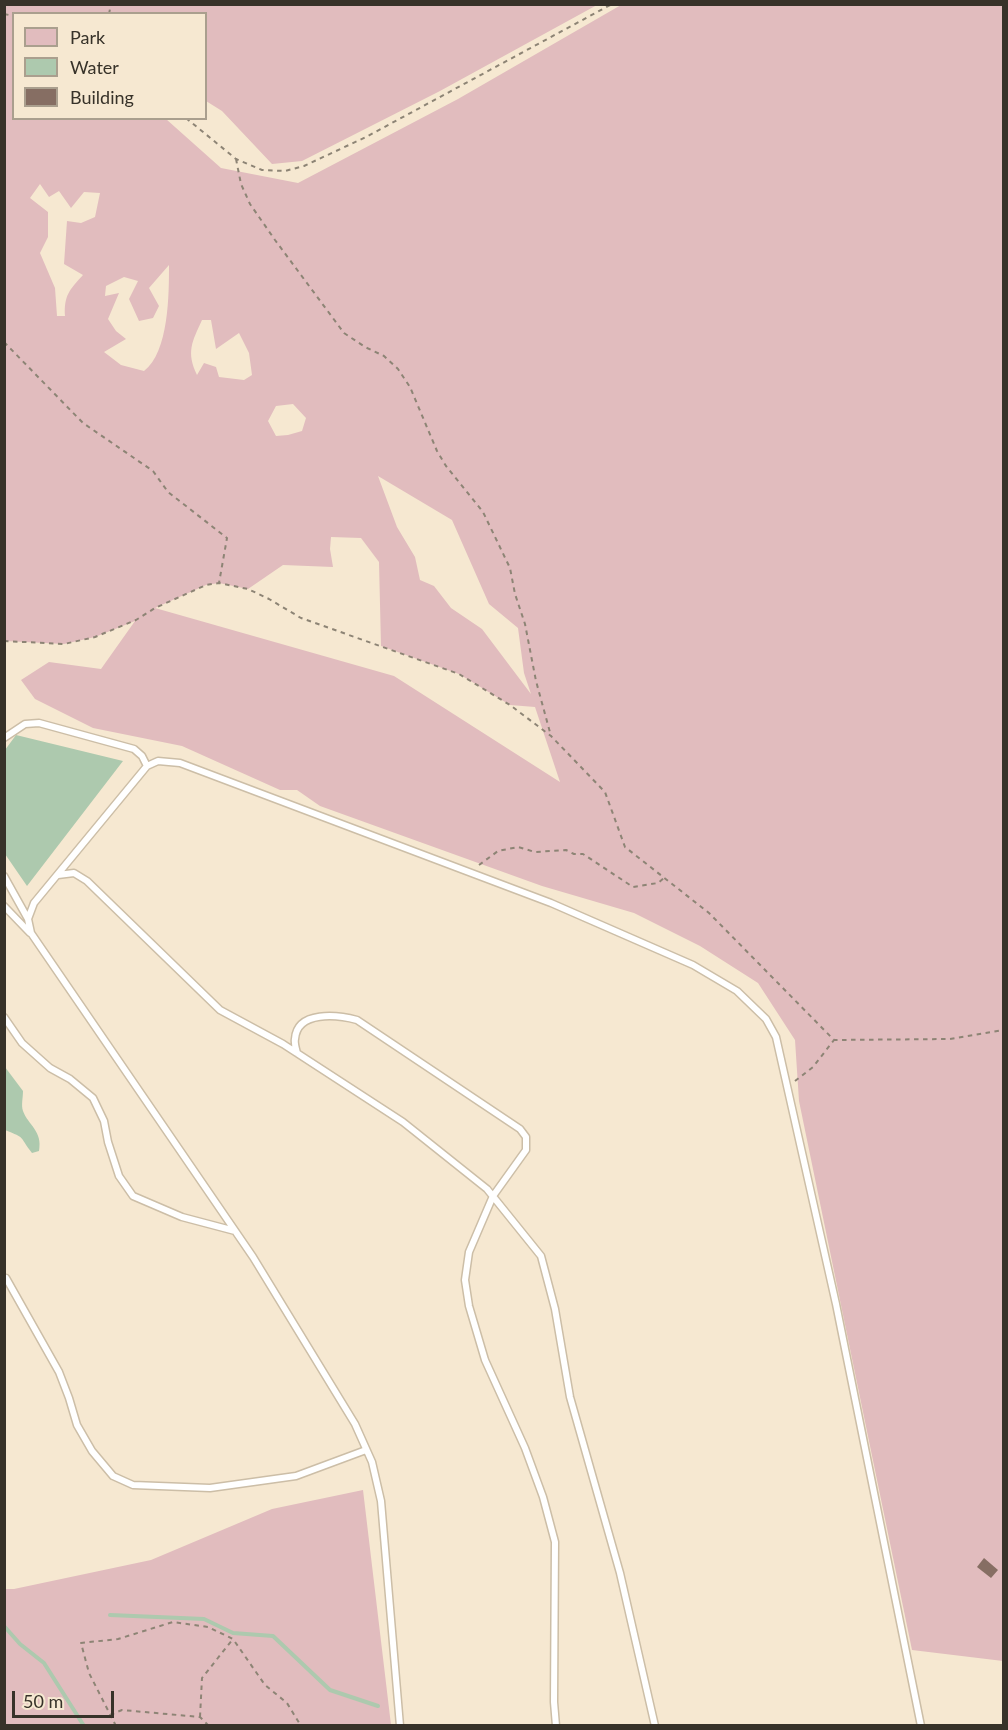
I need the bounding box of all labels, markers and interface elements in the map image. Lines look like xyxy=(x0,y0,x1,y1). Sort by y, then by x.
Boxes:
legend xyxy=(12,12,207,120)
text: Park xyxy=(70,26,105,48)
text: Water xyxy=(70,56,119,78)
text: Building xyxy=(70,86,134,108)
scale bar xyxy=(15,1679,117,1717)
text: 50 m xyxy=(23,1690,63,1712)

